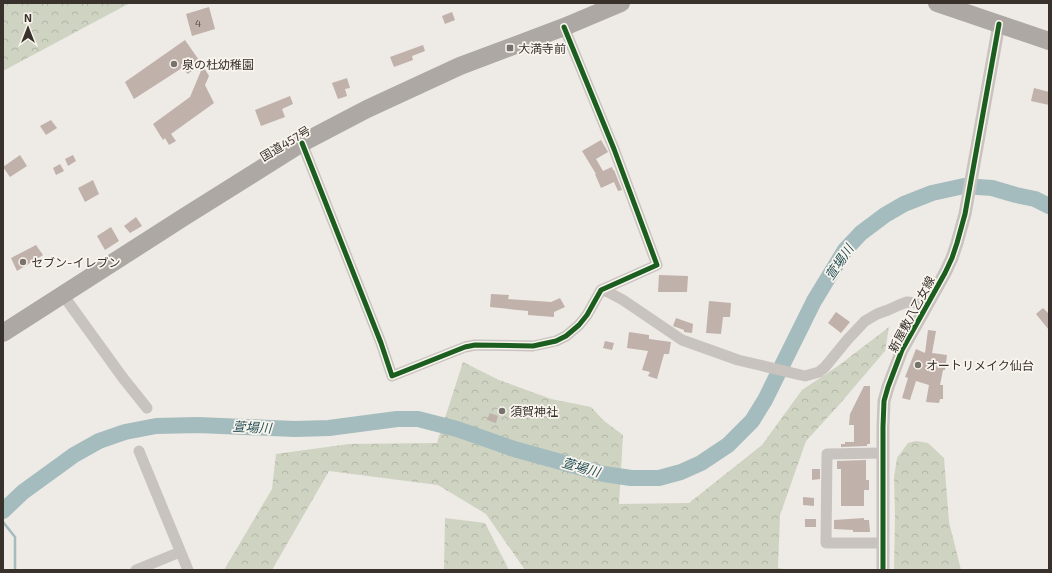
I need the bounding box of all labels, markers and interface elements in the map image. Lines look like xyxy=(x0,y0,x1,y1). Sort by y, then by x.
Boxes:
north arrow xyxy=(8,8,48,48)
text: N xyxy=(24,11,32,24)
house number: 4 xyxy=(195,17,201,29)
place label: 大満寺前 xyxy=(518,41,566,55)
marker: 大満寺前 xyxy=(505,43,515,53)
place label: 泉の杜幼稚園 xyxy=(182,57,254,71)
marker: 泉の杜幼稚園 xyxy=(169,59,179,69)
street label: 国道457号 xyxy=(257,123,313,163)
water label: 萱場川 xyxy=(821,240,858,283)
place label: セブン-イレブン xyxy=(31,255,120,269)
marker: セブン-イレブン xyxy=(18,257,28,267)
street label: 新屋敷八乙女線 xyxy=(885,274,937,354)
place label: オートリメイク仙台 xyxy=(926,358,1034,372)
marker: オートリメイク仙台 xyxy=(913,360,923,370)
place label: 須賀神社 xyxy=(510,404,558,418)
marker: 須賀神社 xyxy=(497,406,507,416)
water label: 萱場川 xyxy=(232,418,274,436)
water label: 萱場川 xyxy=(560,454,604,481)

